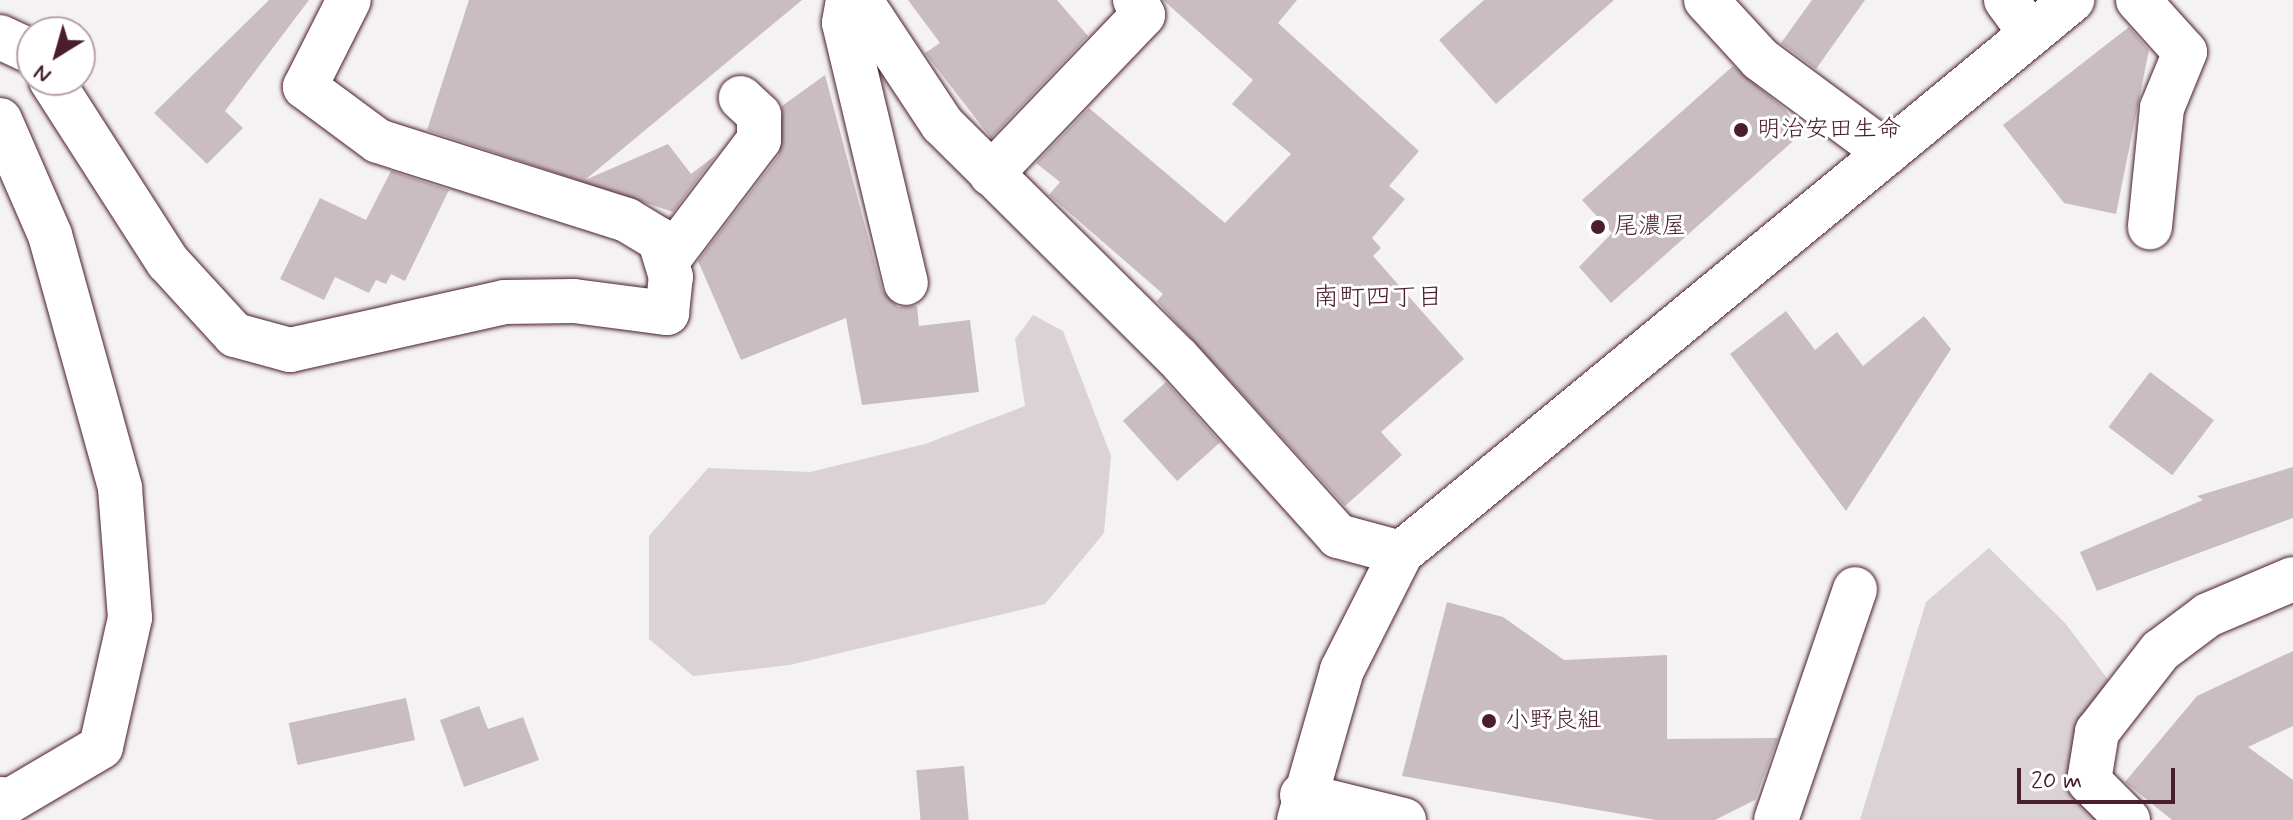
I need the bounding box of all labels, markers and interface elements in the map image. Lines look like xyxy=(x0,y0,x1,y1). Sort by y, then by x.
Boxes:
north arrow xyxy=(16,16,96,96)
text: N xyxy=(28,58,57,89)
place label: 明治安田生命 xyxy=(1757,116,1901,144)
marker: 明治安田生命 xyxy=(1732,121,1750,139)
place label: 尾濃屋 xyxy=(1614,213,1686,241)
marker: 尾濃屋 xyxy=(1589,218,1607,236)
district label: 南町四丁目 xyxy=(1313,283,1443,315)
place label: 小野良組 xyxy=(1505,707,1601,735)
marker: 小野良組 xyxy=(1480,712,1498,730)
scale bar xyxy=(2021,752,2179,802)
text: 20 m xyxy=(2031,766,2082,797)

